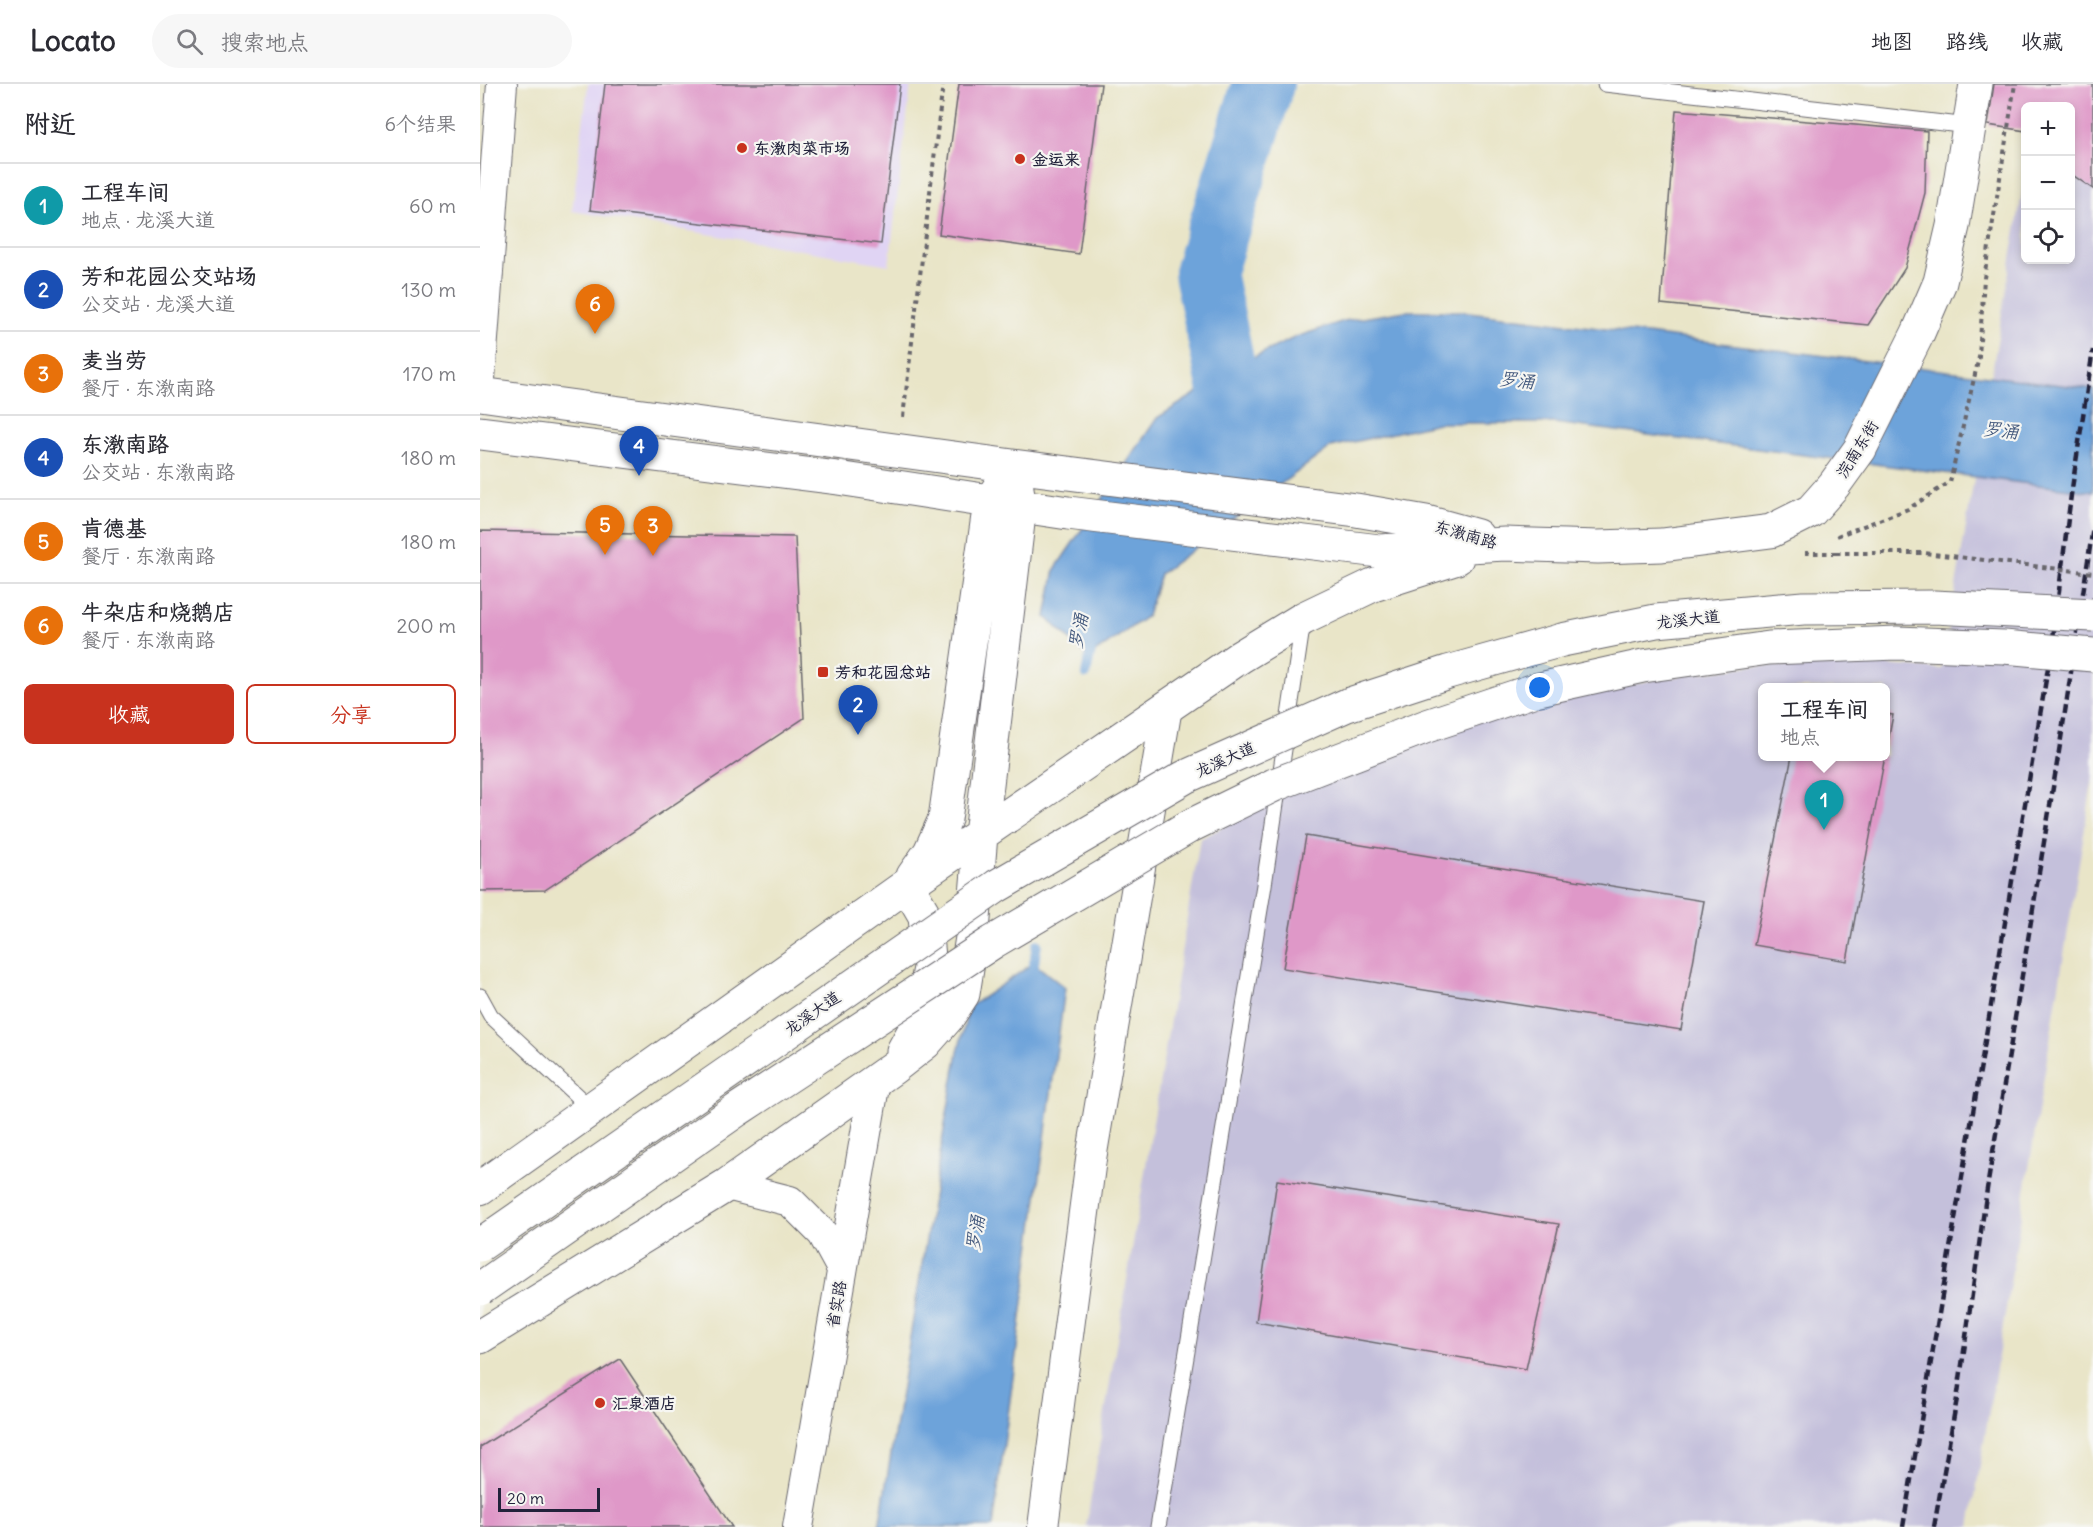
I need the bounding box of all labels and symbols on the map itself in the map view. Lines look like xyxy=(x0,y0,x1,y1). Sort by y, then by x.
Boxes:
place label: 东漖肉菜市场 xyxy=(754,138,850,158)
marker: 东漖肉菜市场 xyxy=(735,141,749,155)
place label: 金运来 xyxy=(1032,149,1080,169)
marker: 金运来 xyxy=(1013,152,1027,166)
pin: 6 xyxy=(576,284,614,334)
water label: 罗涌 xyxy=(1498,367,1537,393)
street label: 浣南东街 xyxy=(1832,417,1882,481)
water label: 罗涌 xyxy=(1982,417,2021,443)
pin: 4 xyxy=(620,426,658,476)
pin: 5 xyxy=(586,506,624,555)
pin: 3 xyxy=(634,506,672,556)
street label: 东漖南路 xyxy=(1432,516,1500,552)
street label: 龙溪大道 xyxy=(1655,606,1721,632)
water label: 罗涌 xyxy=(1063,610,1093,651)
place label: 芳和花园总站 xyxy=(835,662,931,682)
marker: 芳和花园总站 xyxy=(816,665,830,679)
your location xyxy=(1525,673,1554,702)
pin: 2 xyxy=(838,686,878,735)
street label: 龙溪大道 xyxy=(1192,737,1258,781)
pin: 1 xyxy=(1804,780,1844,830)
street label: 龙溪大道 xyxy=(780,986,844,1040)
water label: 罗涌 xyxy=(961,1212,989,1253)
street label: 省实路 xyxy=(822,1279,850,1329)
place label: 汇泉酒店 xyxy=(612,1393,676,1413)
marker: 汇泉酒店 xyxy=(593,1396,607,1410)
scale bar xyxy=(498,1485,600,1512)

